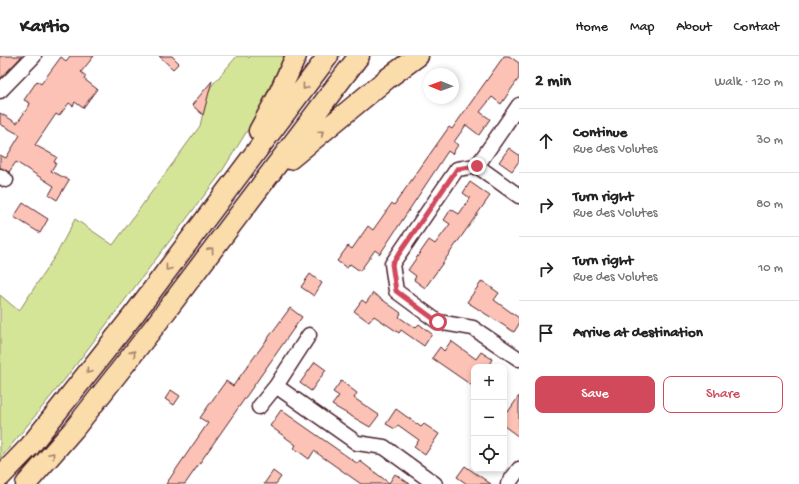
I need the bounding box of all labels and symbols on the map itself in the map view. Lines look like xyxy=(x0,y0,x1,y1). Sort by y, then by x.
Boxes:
north arrow xyxy=(423,68,459,104)
one-way arrow xyxy=(302,83,310,90)
one-way arrow xyxy=(316,130,323,137)
route end xyxy=(468,157,486,175)
one-way arrow xyxy=(207,247,214,254)
one-way arrow xyxy=(166,264,173,271)
route start xyxy=(429,313,447,331)
one-way arrow xyxy=(128,351,135,358)
one-way arrow xyxy=(87,367,94,374)
one-way arrow xyxy=(47,452,54,459)

